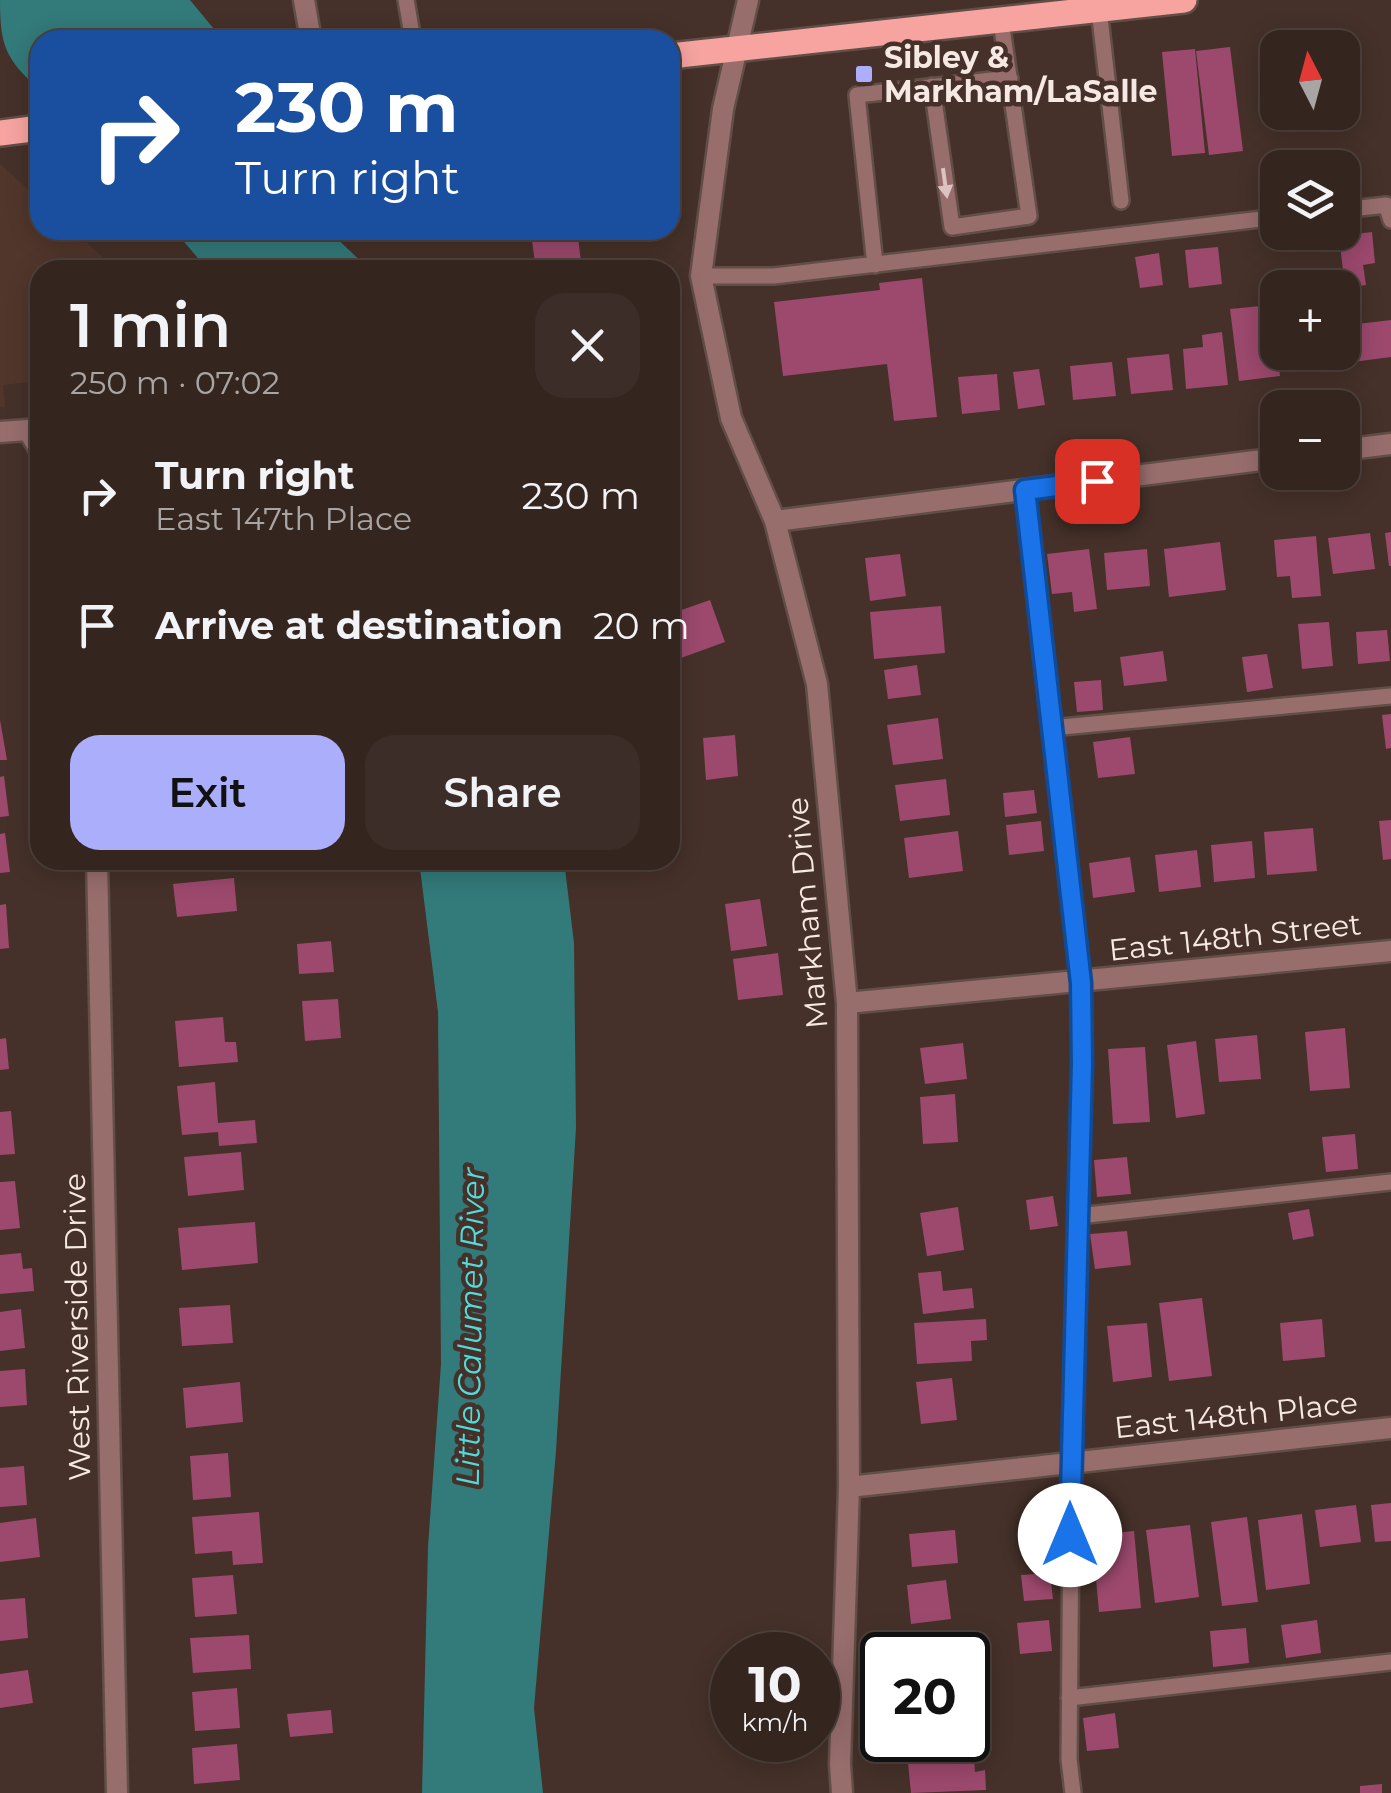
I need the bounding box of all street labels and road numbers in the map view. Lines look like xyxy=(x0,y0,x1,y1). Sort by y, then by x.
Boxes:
street label: Markham Drive xyxy=(778,796,836,1030)
street label: East 148th Street xyxy=(1107,905,1363,969)
street label: West Riverside Drive xyxy=(56,1173,98,1481)
street label: East 148th Place xyxy=(1112,1384,1360,1446)

